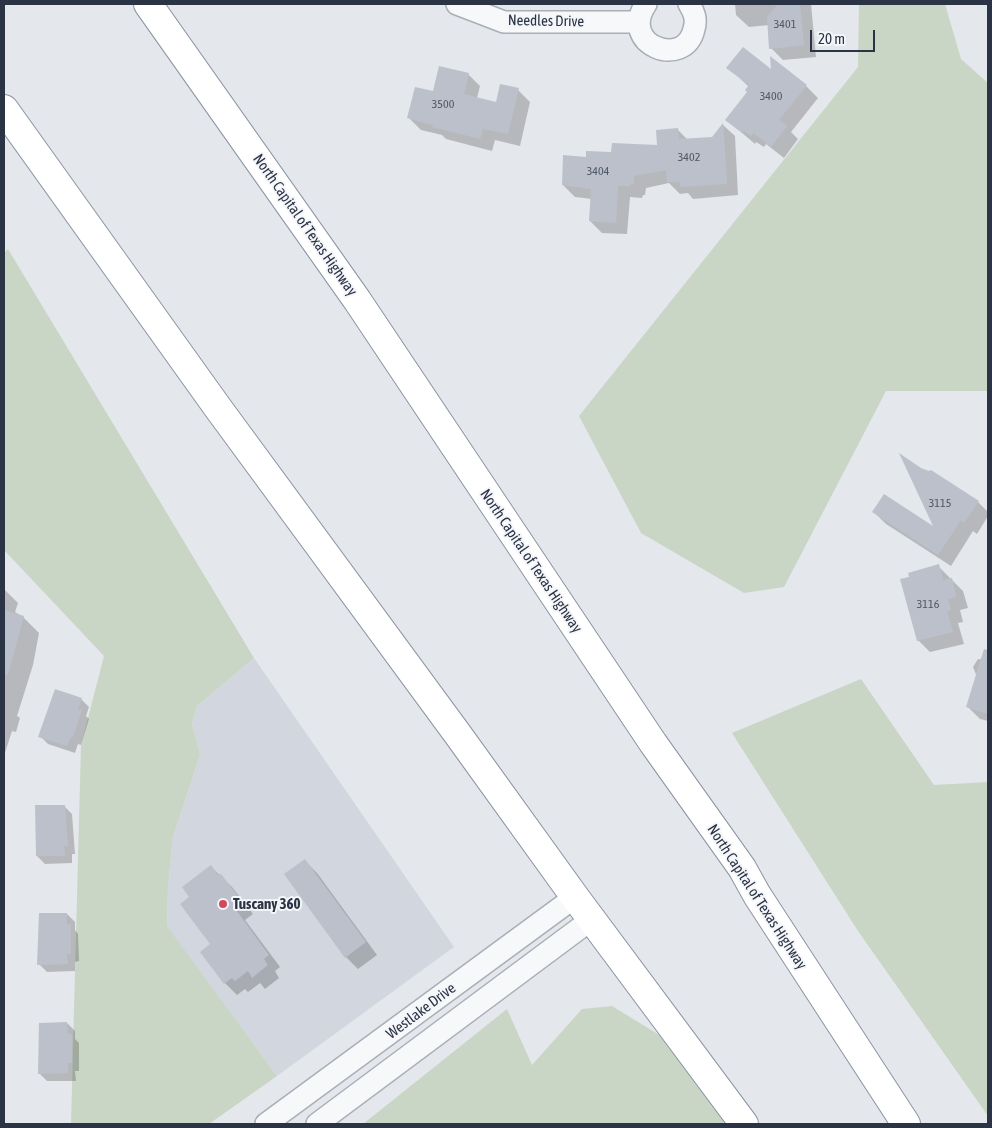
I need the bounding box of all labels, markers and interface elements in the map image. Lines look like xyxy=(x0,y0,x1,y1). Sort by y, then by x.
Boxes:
street label: Needles Drive xyxy=(508,11,584,31)
house number: 3401 xyxy=(774,17,796,31)
scale bar xyxy=(812,20,877,52)
text: 20 m xyxy=(818,30,845,47)
house number: 3400 xyxy=(760,89,782,103)
house number: 3500 xyxy=(432,97,454,111)
house number: 3402 xyxy=(678,150,700,164)
street label: North Capital of Texas Highway xyxy=(249,151,361,299)
house number: 3404 xyxy=(587,164,609,178)
street label: North Capital of Texas Highway xyxy=(476,486,586,636)
house number: 3115 xyxy=(929,496,951,510)
house number: 3116 xyxy=(917,597,939,611)
street label: North Capital of Texas Highway xyxy=(703,821,811,973)
place label: Tuscany 360 xyxy=(233,895,301,913)
marker: Tuscany 360 xyxy=(217,898,229,910)
street label: Westlake Drive xyxy=(383,979,459,1043)

